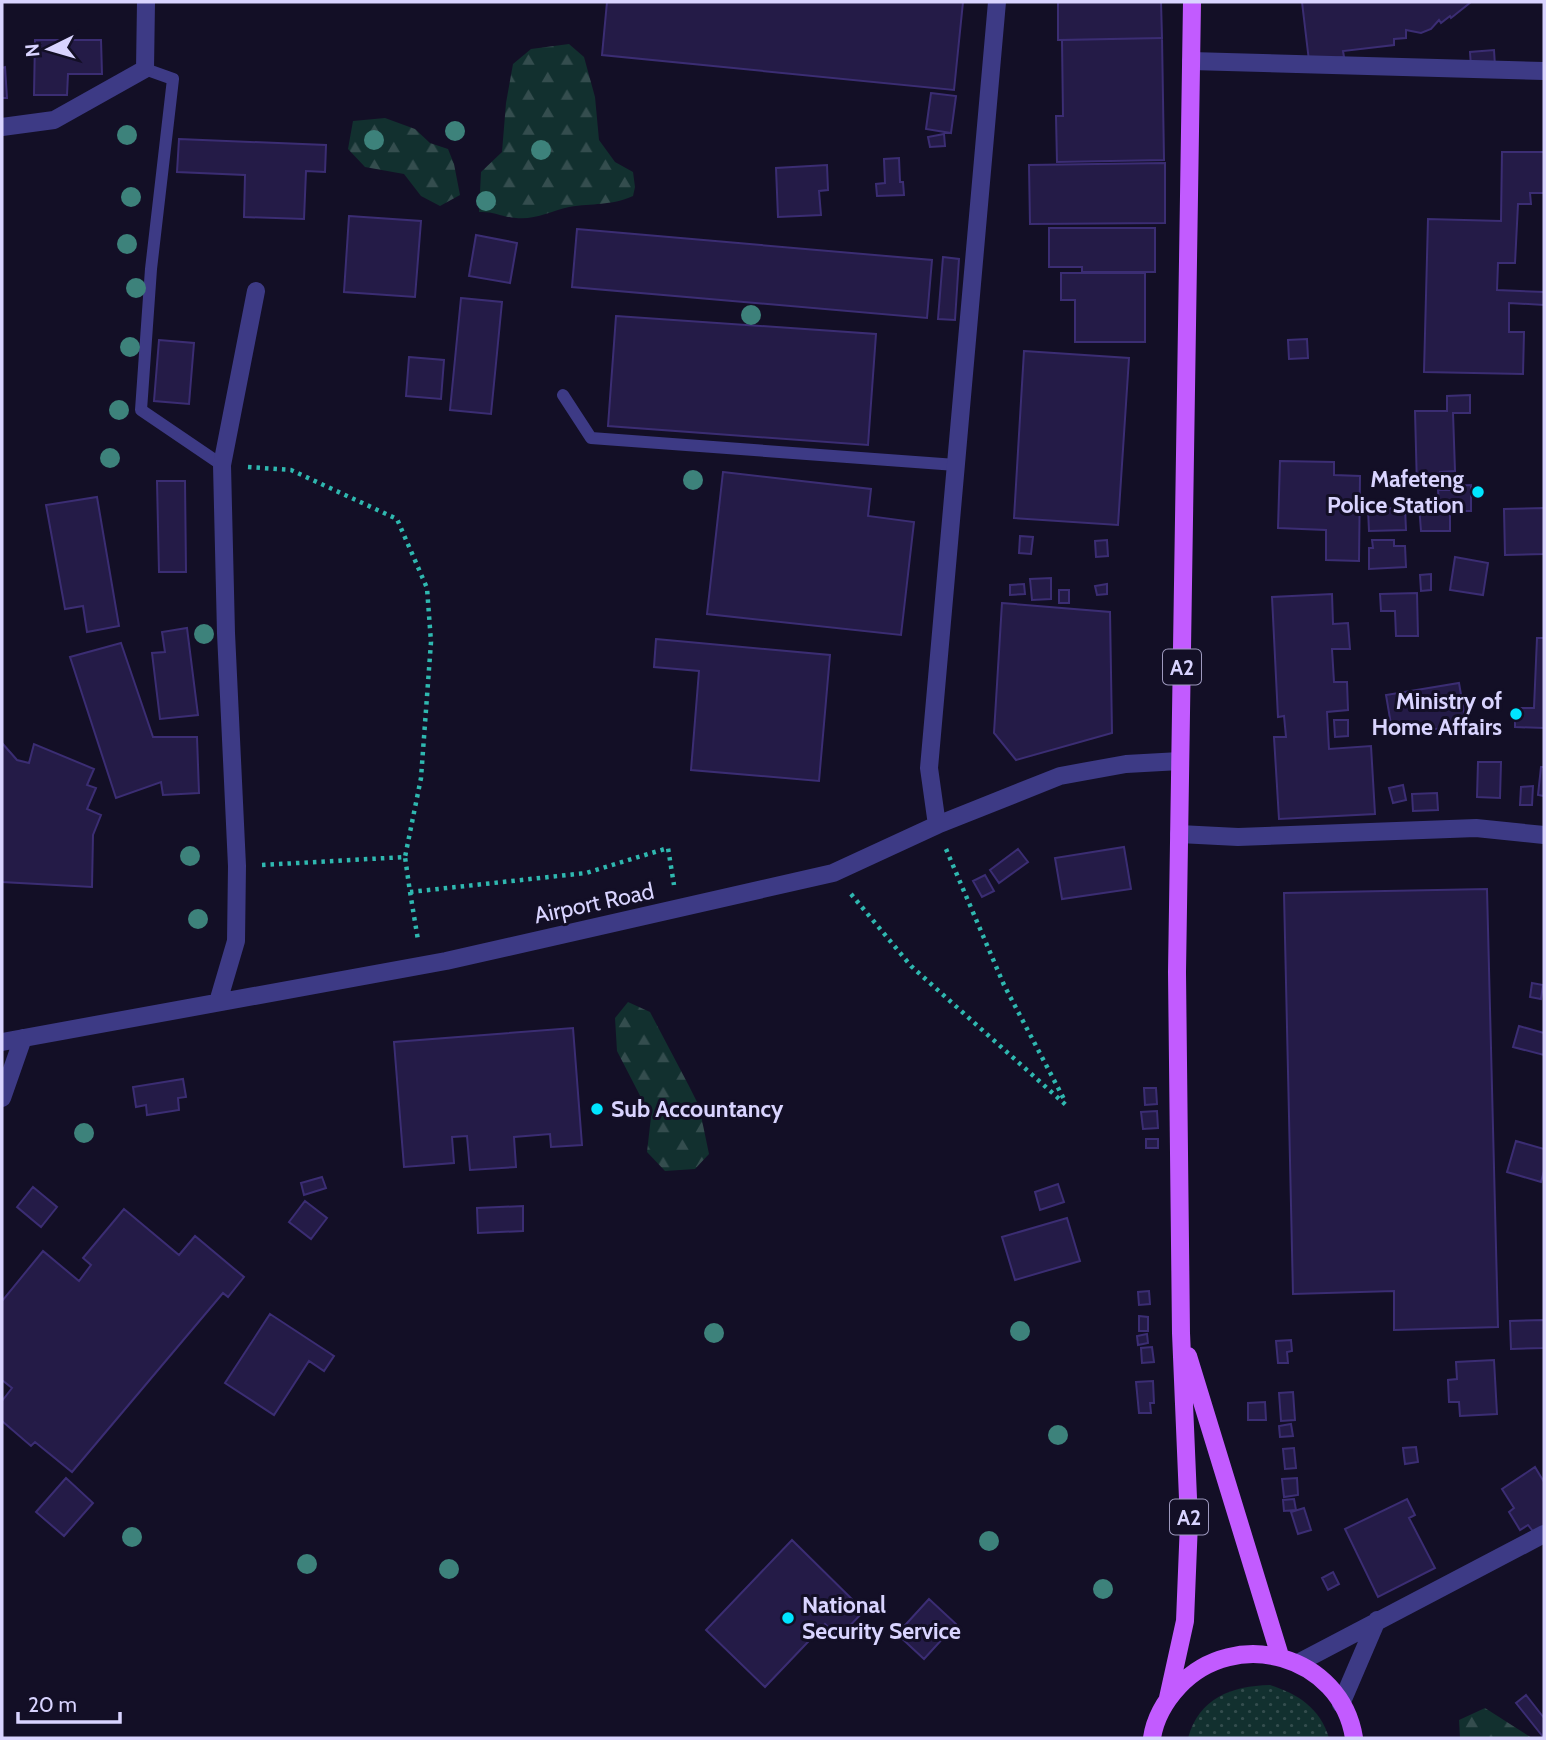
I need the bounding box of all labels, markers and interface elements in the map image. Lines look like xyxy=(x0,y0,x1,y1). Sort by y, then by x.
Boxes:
north arrow xyxy=(14,14,84,84)
text: N xyxy=(21,43,45,58)
place label: Mafeteng Police Station xyxy=(1327,465,1464,519)
marker: Mafeteng Police Station xyxy=(1470,484,1486,500)
road number: A2 xyxy=(1163,650,1201,684)
place label: Ministry of Home Affairs xyxy=(1372,687,1502,741)
marker: Ministry of Home Affairs xyxy=(1508,706,1524,722)
street label: Airport Road xyxy=(531,877,657,929)
place label: Sub Accountancy xyxy=(611,1095,784,1123)
marker: Sub Accountancy xyxy=(589,1101,605,1117)
road number: A2 xyxy=(1170,1500,1208,1534)
place label: National Security Service xyxy=(802,1591,961,1645)
marker: National Security Service xyxy=(780,1610,796,1626)
scale bar xyxy=(18,1680,119,1724)
text: 20 m xyxy=(28,1692,77,1717)

